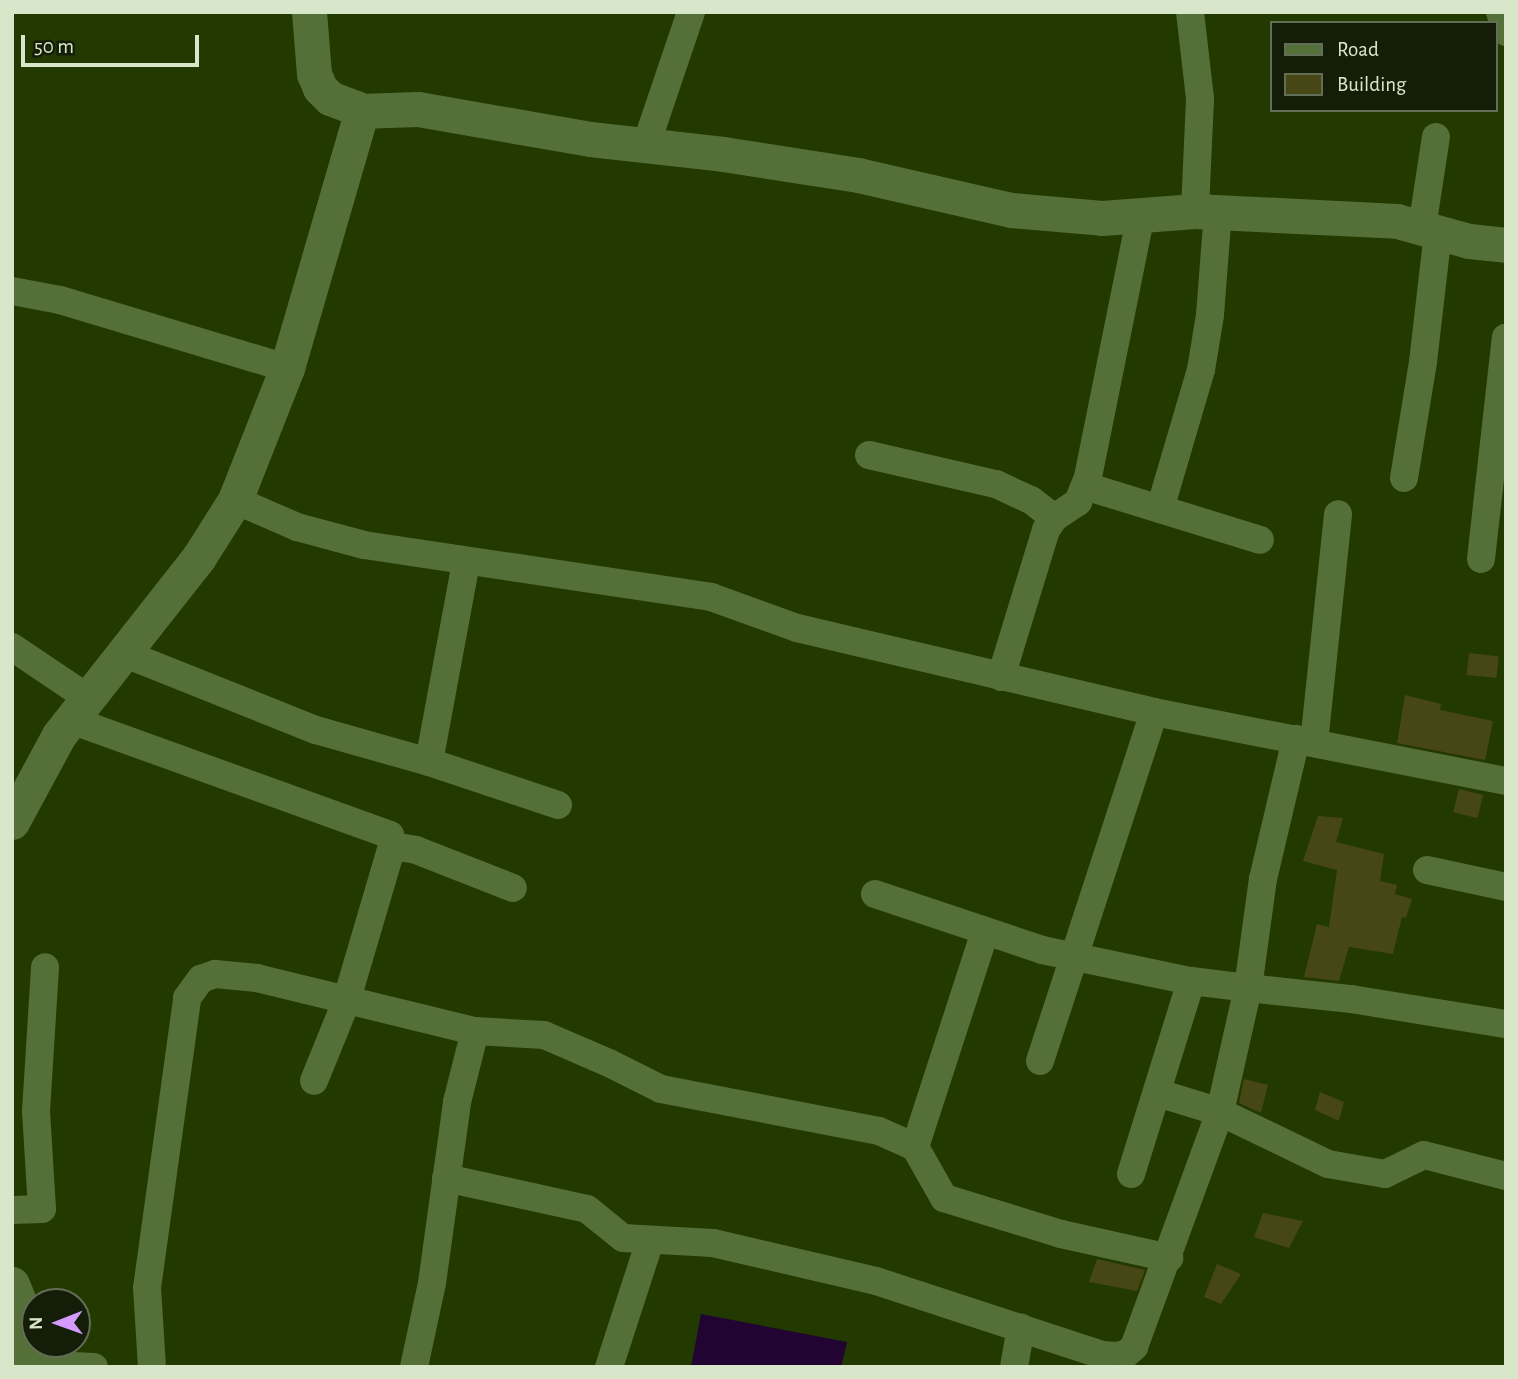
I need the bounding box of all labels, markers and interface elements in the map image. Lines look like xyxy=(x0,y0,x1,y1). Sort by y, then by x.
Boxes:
scale bar xyxy=(24,21,203,65)
legend xyxy=(1270,21,1497,112)
text: 50 m xyxy=(34,36,74,57)
text: Road xyxy=(1337,39,1379,60)
text: Building xyxy=(1337,74,1406,95)
north arrow xyxy=(21,1288,91,1358)
text: N xyxy=(27,1317,46,1330)

